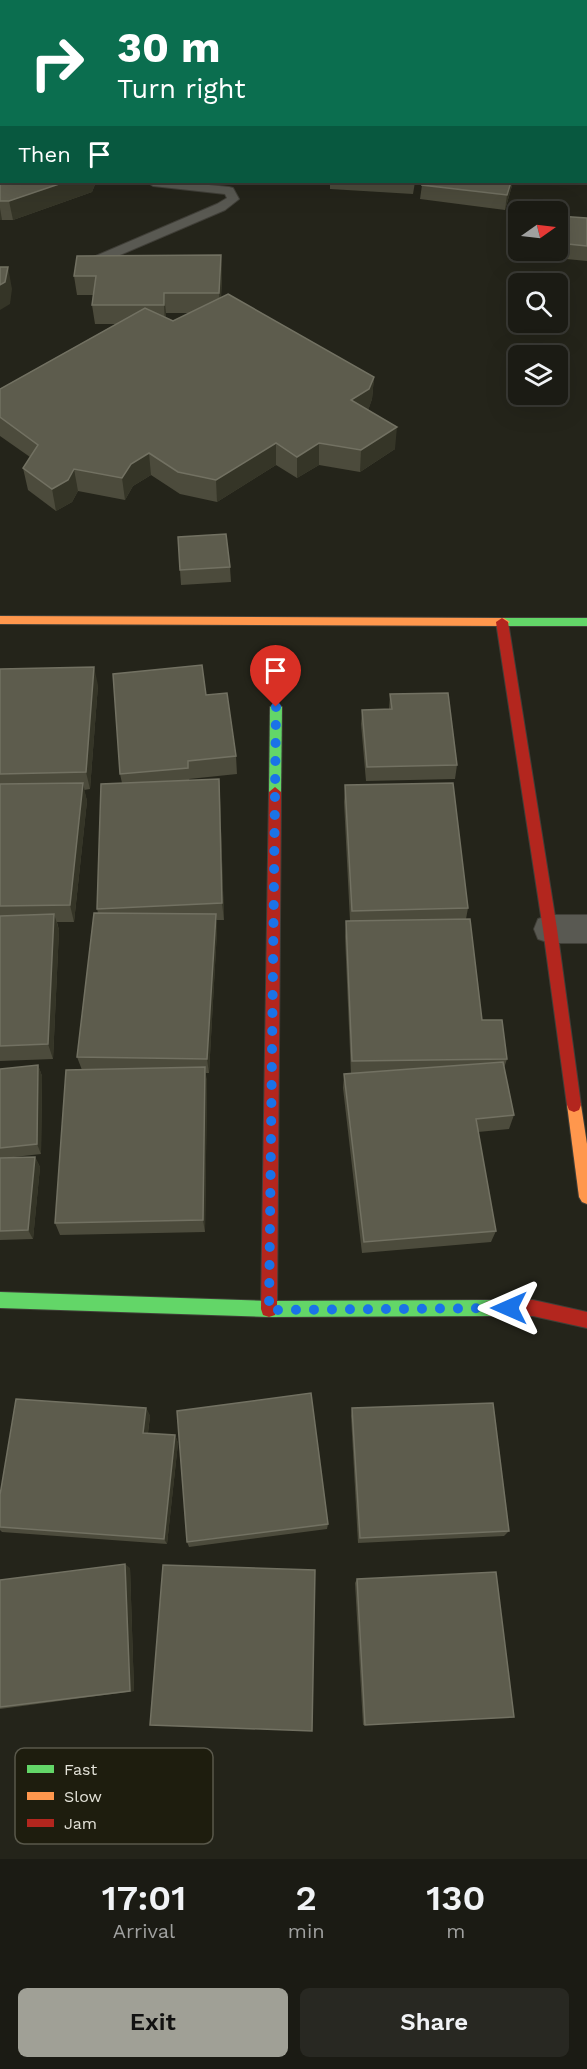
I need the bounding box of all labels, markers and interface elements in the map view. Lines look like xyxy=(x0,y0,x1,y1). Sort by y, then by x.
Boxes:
text: 30 m xyxy=(117,23,221,72)
icon: right xyxy=(18,24,96,102)
text: Turn right xyxy=(117,73,246,105)
icon: arrive xyxy=(83,138,116,171)
text: Then xyxy=(18,142,71,167)
north arrow xyxy=(508,201,568,261)
map controls xyxy=(508,201,568,405)
button: search xyxy=(508,273,568,333)
button: layers xyxy=(508,345,568,405)
pin xyxy=(250,645,301,707)
icon: arrive xyxy=(259,654,292,687)
position arrow xyxy=(477,1276,541,1340)
legend xyxy=(15,1748,213,1844)
text: Fast xyxy=(64,1760,97,1779)
text: Slow xyxy=(64,1787,102,1806)
text: Jam xyxy=(64,1814,97,1833)
text: 17:01 xyxy=(102,1877,186,1919)
text: 2 xyxy=(296,1877,317,1919)
text: 130 xyxy=(426,1877,485,1919)
text: Arrival xyxy=(113,1919,175,1943)
text: min xyxy=(288,1919,325,1943)
text: m xyxy=(446,1919,465,1943)
button: Exit xyxy=(18,1988,288,2057)
button: Share xyxy=(300,1988,569,2057)

